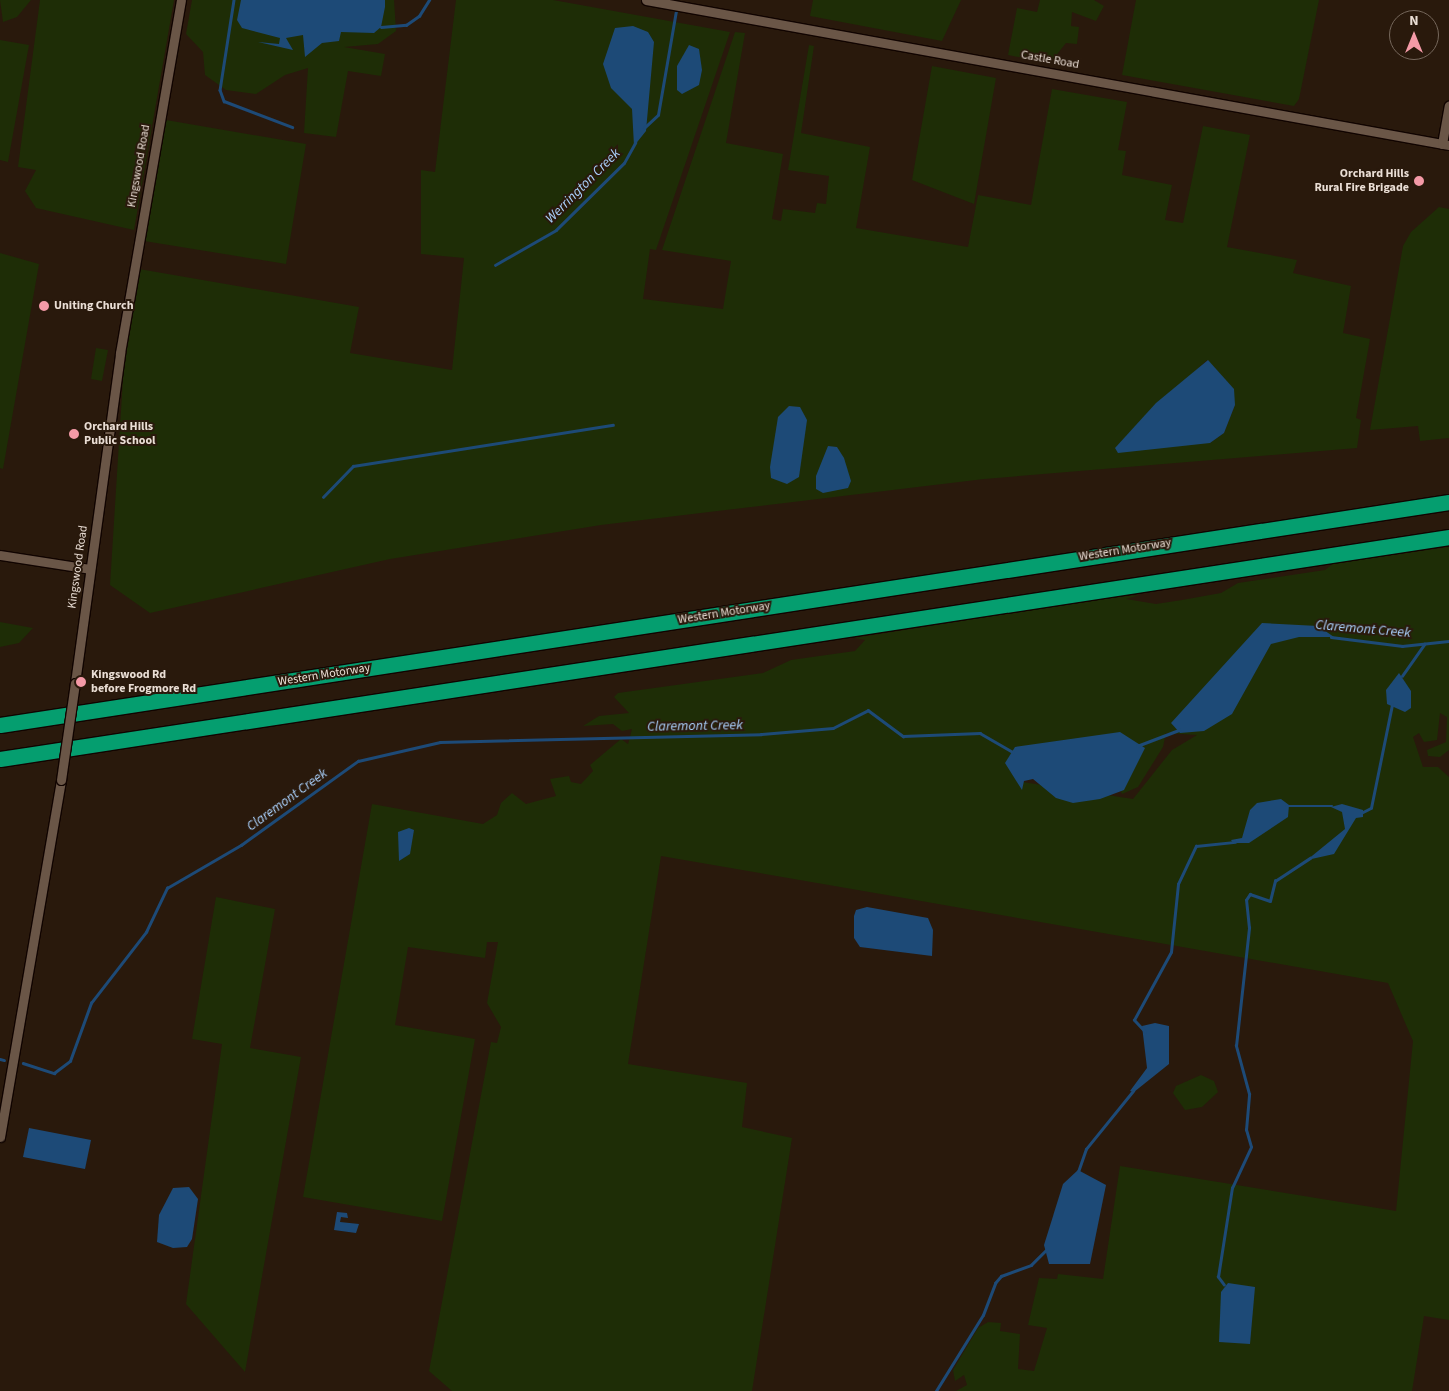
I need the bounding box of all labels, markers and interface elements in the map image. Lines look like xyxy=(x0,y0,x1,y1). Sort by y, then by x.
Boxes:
north arrow xyxy=(1389,10,1439,60)
text: N xyxy=(1409,11,1419,31)
street label: Castle Road xyxy=(1020,48,1080,72)
street label: Kingswood Road xyxy=(125,123,153,209)
water label: Werrington Creek xyxy=(542,145,624,227)
place label: Orchard Hills Rural Fire Brigade xyxy=(1314,167,1409,195)
marker: Orchard Hills Rural Fire Brigade xyxy=(1413,175,1425,187)
place label: Uniting Church xyxy=(54,299,134,313)
marker: Uniting Church xyxy=(38,300,50,312)
place label: Orchard Hills Public School xyxy=(84,420,155,448)
marker: Orchard Hills Public School xyxy=(68,428,80,440)
street label: Kingswood Road xyxy=(65,524,91,610)
street label: Western Motorway xyxy=(1078,536,1172,564)
street label: Western Motorway xyxy=(677,599,771,627)
water label: Claremont Creek xyxy=(1315,616,1411,642)
street label: Western Motorway xyxy=(277,661,371,689)
place label: Kingswood Rd before Frogmore Rd xyxy=(91,668,196,696)
marker: Kingswood Rd before Frogmore Rd xyxy=(75,676,87,688)
water label: Claremont Creek xyxy=(647,717,743,735)
water label: Claremont Creek xyxy=(243,765,331,835)

